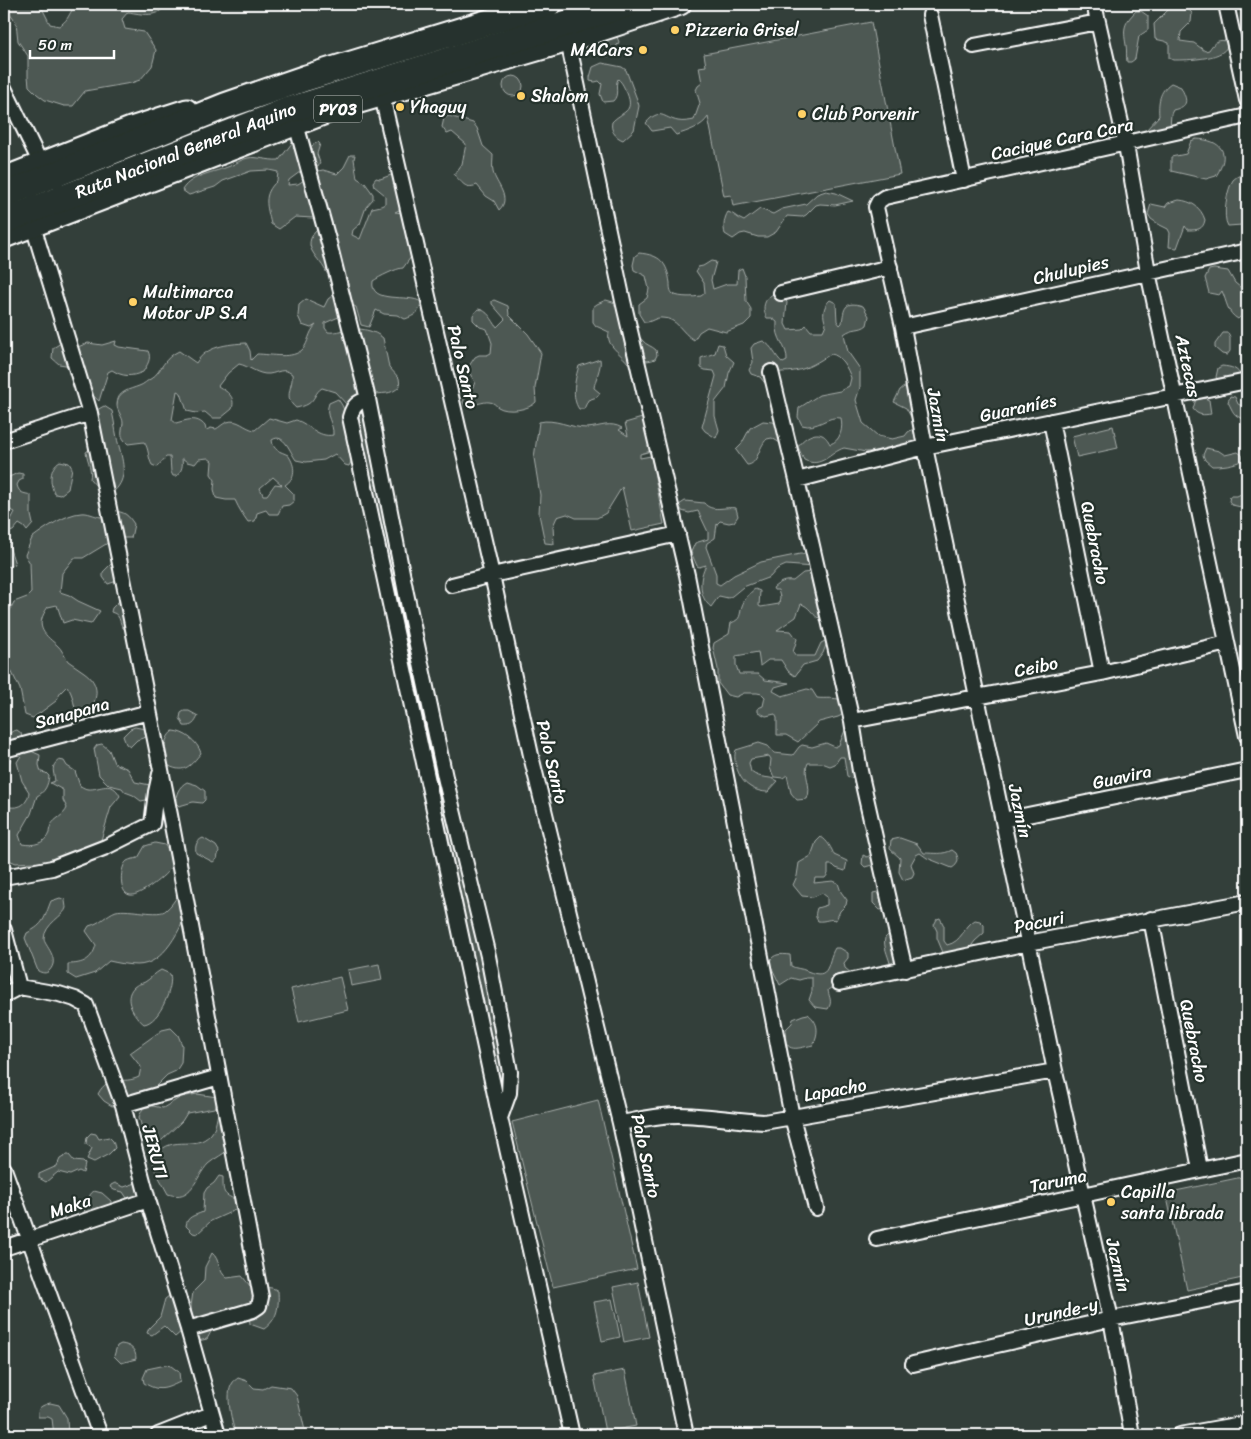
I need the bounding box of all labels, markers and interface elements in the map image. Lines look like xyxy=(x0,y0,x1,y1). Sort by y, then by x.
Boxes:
place label: Pizzeria Grisel xyxy=(685,14,800,46)
marker: Pizzeria Grisel xyxy=(669,24,681,36)
scale bar xyxy=(30,28,114,60)
text: 50 m xyxy=(38,32,73,58)
place label: MACars xyxy=(571,34,634,66)
marker: MACars xyxy=(637,44,649,56)
place label: Shalom xyxy=(531,80,589,112)
marker: Shalom xyxy=(515,90,527,102)
place label: Yhaguy xyxy=(410,91,467,123)
street label: Ruta Nacional General Aquino xyxy=(70,93,300,208)
road number: PY03 xyxy=(314,96,362,122)
place label: Club Porvenir xyxy=(812,98,920,130)
marker: Yhaguy xyxy=(394,101,406,113)
marker: Club Porvenir xyxy=(796,108,808,120)
street label: Cacique Cara Cara xyxy=(988,108,1137,170)
street label: Chulupies xyxy=(1030,246,1113,294)
place label: Multimarca Motor JP S.A xyxy=(143,276,248,329)
marker: Multimarca Motor JP S.A xyxy=(127,296,139,308)
street label: Palo Santo xyxy=(438,322,488,412)
street label: Aztecas xyxy=(1166,331,1210,401)
street label: Jazmín xyxy=(917,384,959,445)
street label: Guaraníes xyxy=(977,384,1060,432)
street label: Quebracho xyxy=(1071,499,1119,587)
street label: Ceibo xyxy=(1011,647,1061,687)
street label: Sanapana xyxy=(31,688,113,738)
street label: Palo Santo xyxy=(527,717,577,807)
street label: Guavira xyxy=(1089,755,1155,799)
street label: Jazmín xyxy=(998,780,1041,841)
street label: Pacuri xyxy=(1011,901,1068,943)
street label: Quebracho xyxy=(1170,997,1218,1085)
street label: Lapacho xyxy=(801,1069,869,1111)
street label: Palo Santo xyxy=(621,1111,671,1201)
street label: JERUTI xyxy=(132,1120,178,1183)
street label: Taruma xyxy=(1027,1159,1089,1203)
place label: Capilla santa librada xyxy=(1120,1176,1225,1229)
street label: Maka xyxy=(45,1184,96,1228)
marker: Capilla santa librada xyxy=(1105,1196,1117,1208)
street label: Jazmín xyxy=(1096,1234,1140,1295)
street label: Urunde-y xyxy=(1021,1288,1102,1336)

